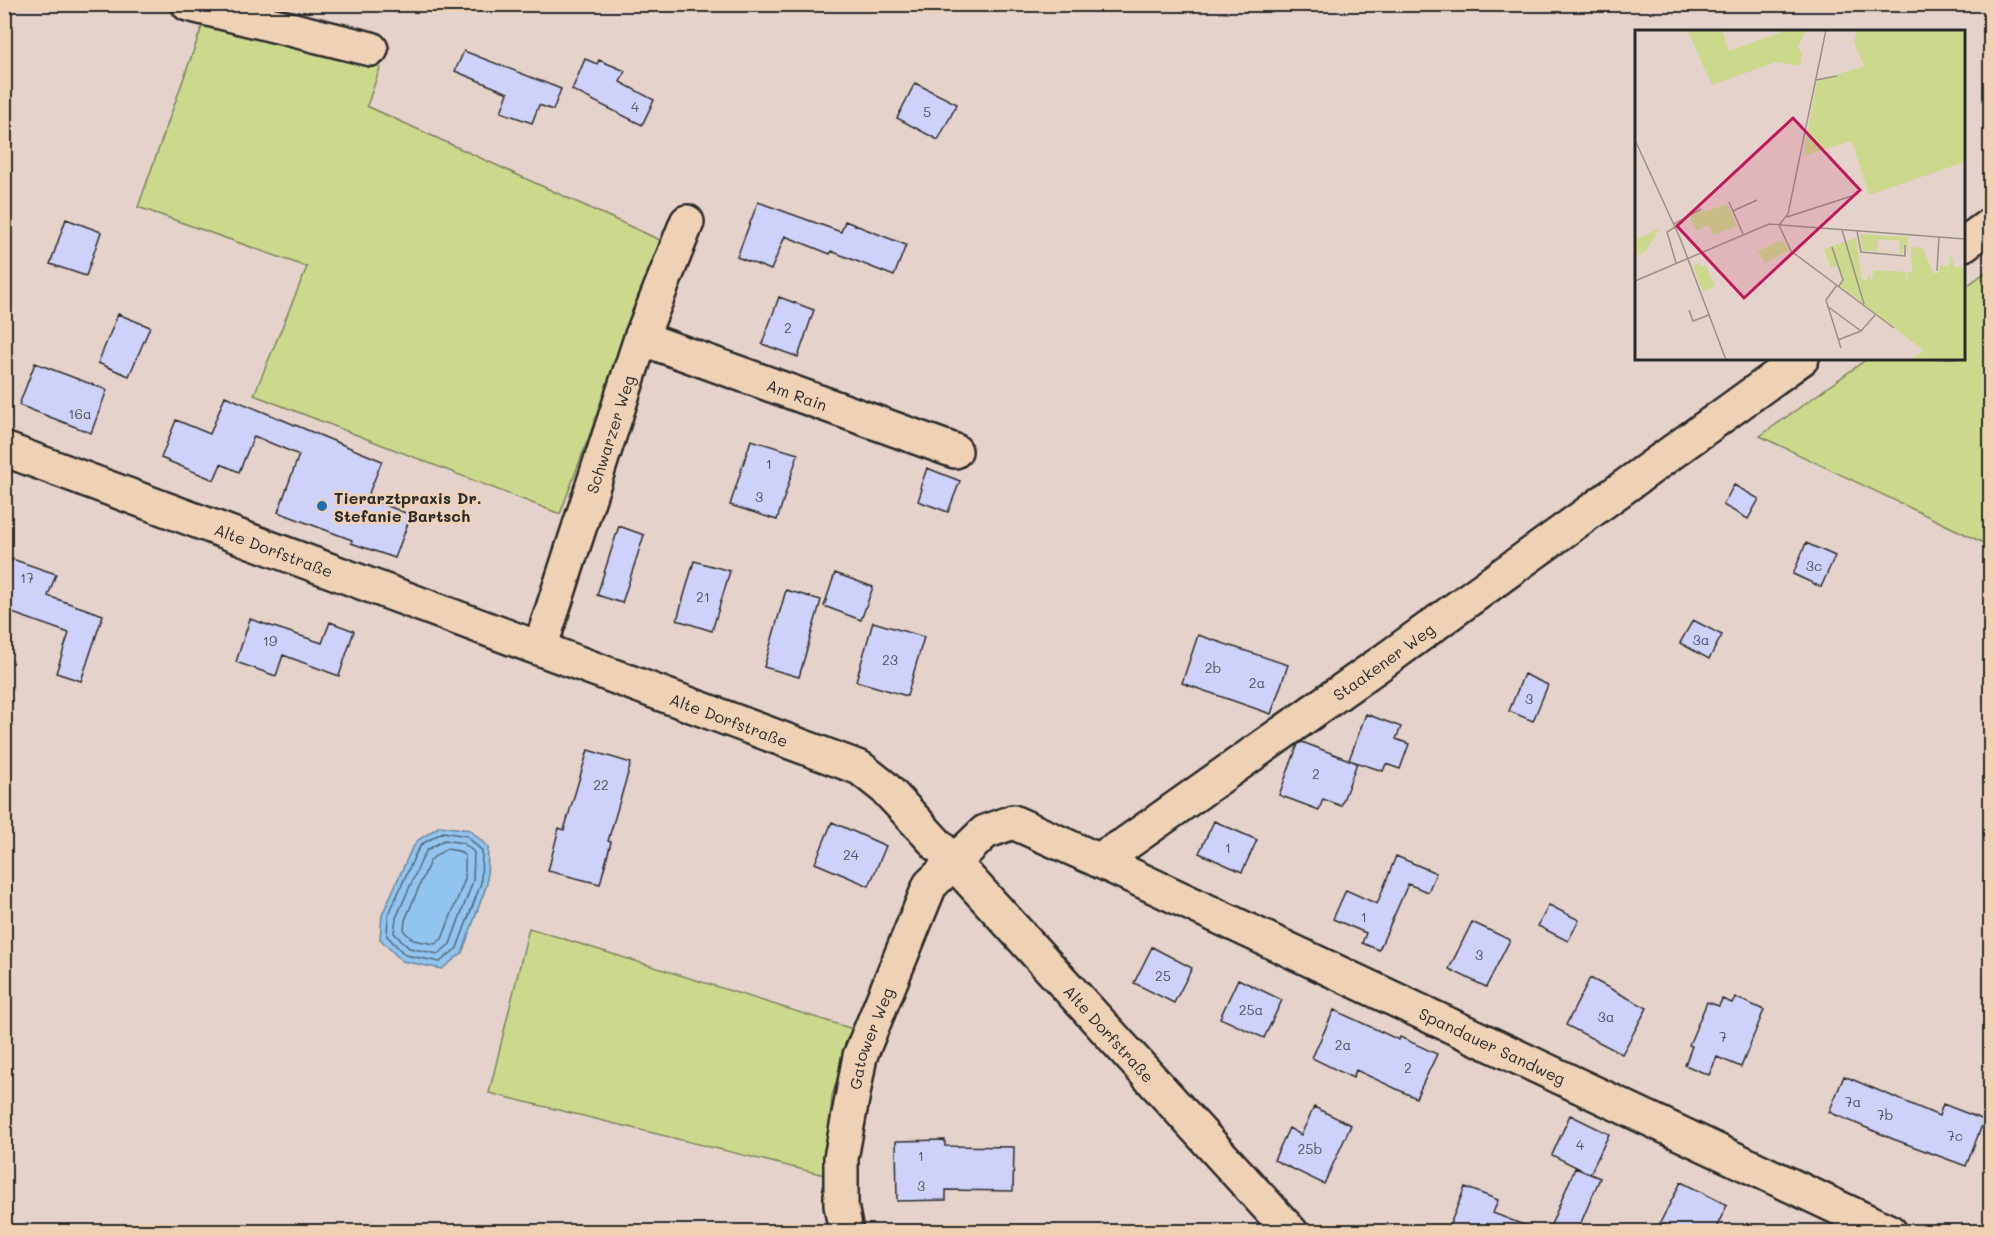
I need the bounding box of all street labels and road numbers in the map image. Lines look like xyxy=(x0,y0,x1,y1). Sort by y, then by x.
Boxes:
street label: Schwarzer Weg xyxy=(581,372,639,496)
street label: Am Rain xyxy=(764,374,830,415)
street label: Alte Dorfstraße xyxy=(212,518,336,581)
street label: Staakener Weg xyxy=(1329,618,1438,705)
street label: Alte Dorfstraße xyxy=(667,688,791,751)
street label: Alte Dorfstraße xyxy=(1060,980,1159,1086)
street label: Gatower Weg xyxy=(843,984,898,1091)
street label: Spandauer Sandweg xyxy=(1416,1002,1569,1089)

